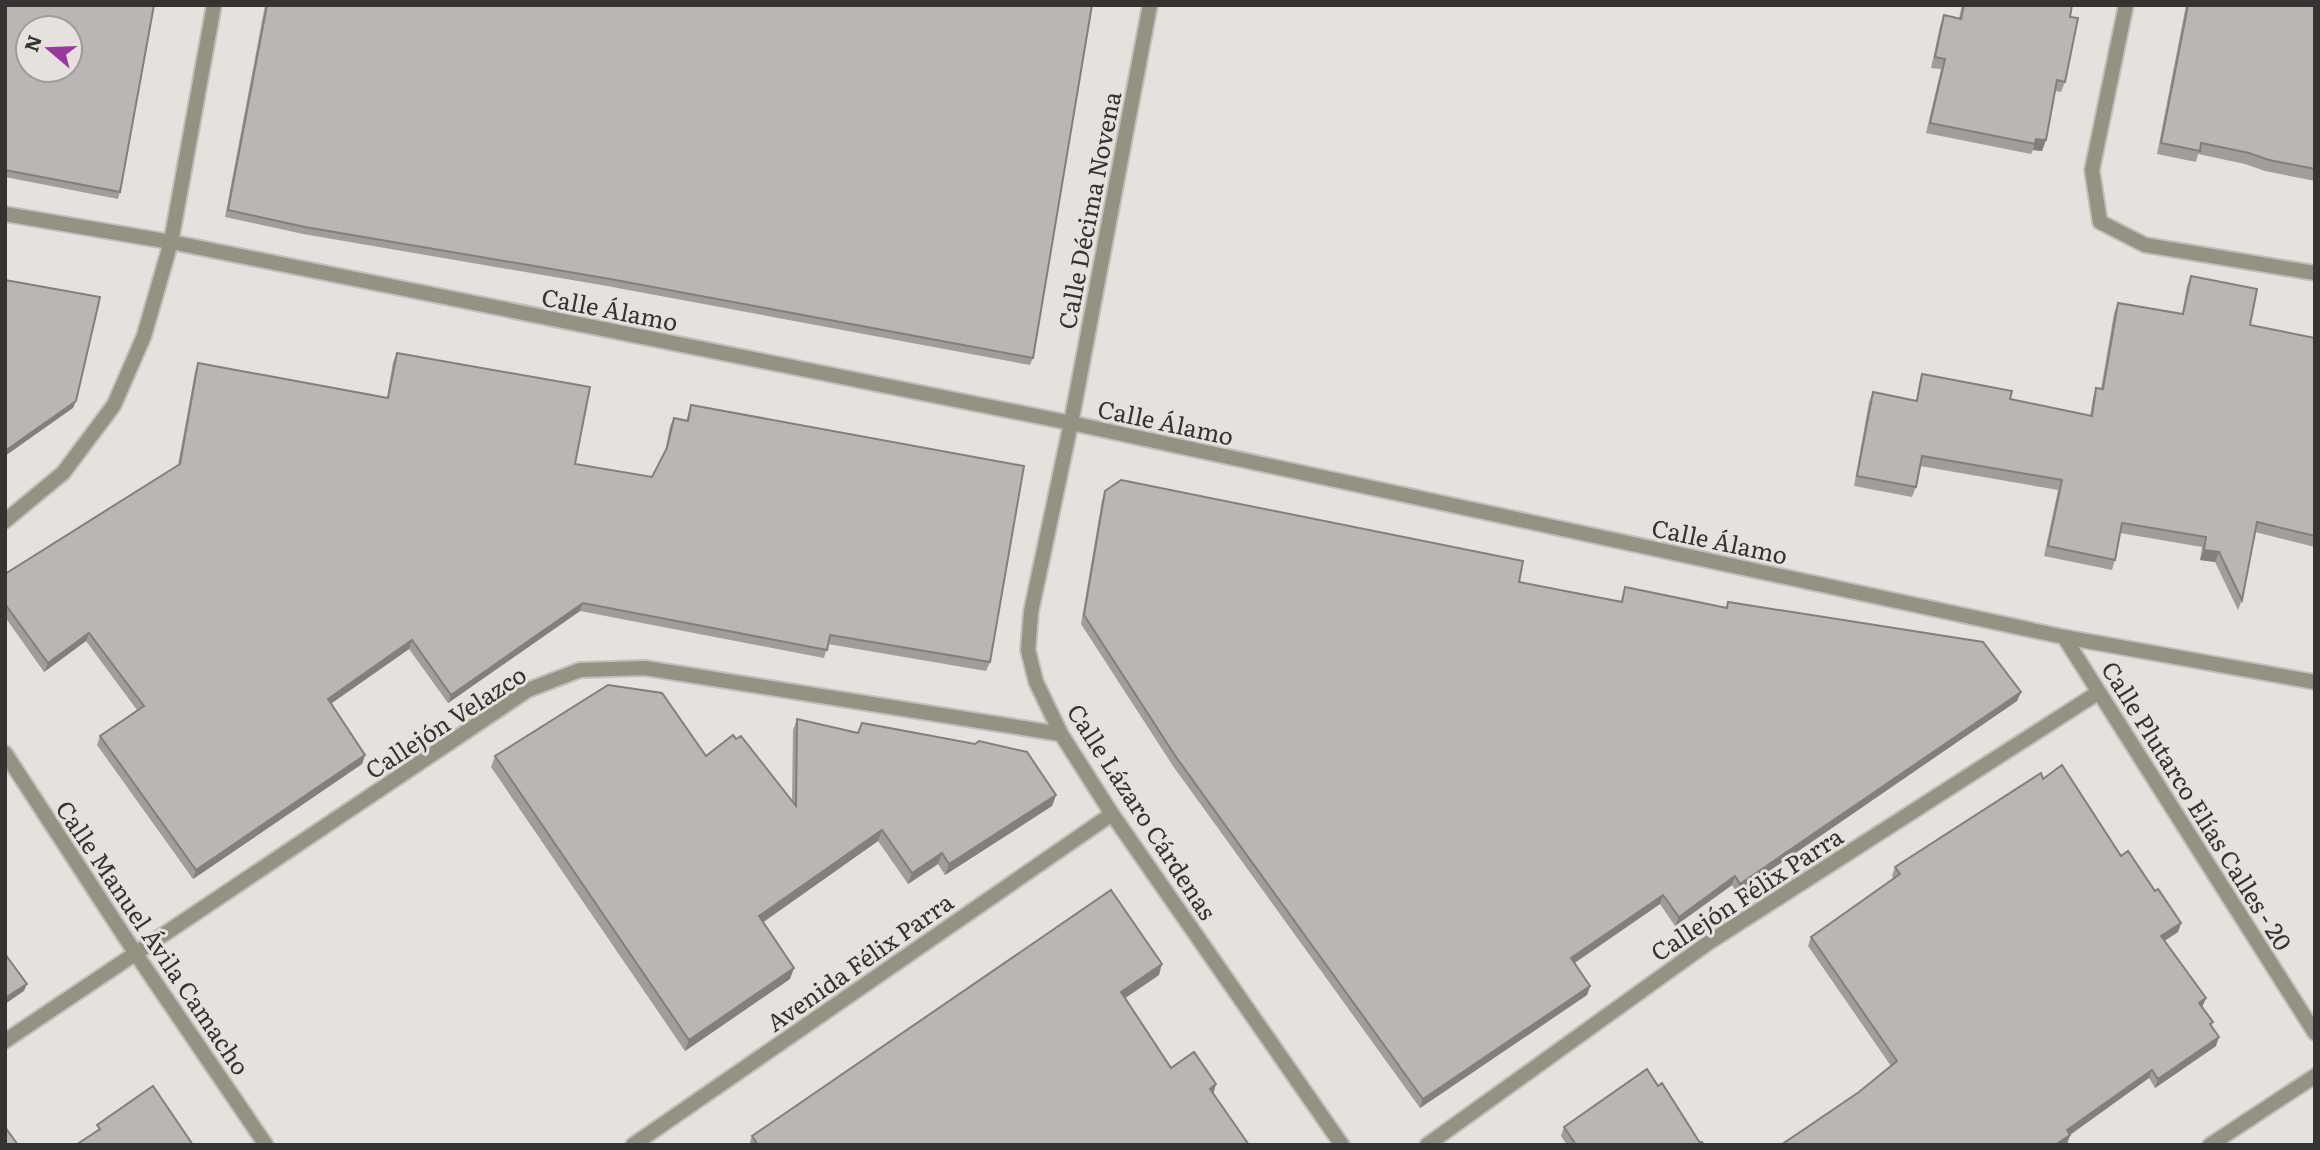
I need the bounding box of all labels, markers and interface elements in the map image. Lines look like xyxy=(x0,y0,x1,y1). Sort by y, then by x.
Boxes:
north arrow xyxy=(14,14,84,84)
text: N xyxy=(16,31,48,55)
street label: Calle Décima Novena xyxy=(1048,88,1128,332)
street label: Calle Álamo xyxy=(539,278,681,338)
street label: Calle Álamo xyxy=(1095,390,1237,452)
street label: Calle Álamo xyxy=(1649,509,1791,571)
street label: Calle Plutarco Elías Calles - 20 xyxy=(2094,654,2302,956)
street label: Callejón Velazco xyxy=(358,656,532,786)
street label: Calle Lázaro Cárdenas xyxy=(1060,696,1226,926)
street label: Calle Manuel Ávila Camacho xyxy=(49,793,259,1081)
street label: Callejón Félix Parra xyxy=(1643,818,1849,968)
street label: Avenida Félix Parra xyxy=(759,883,959,1039)

